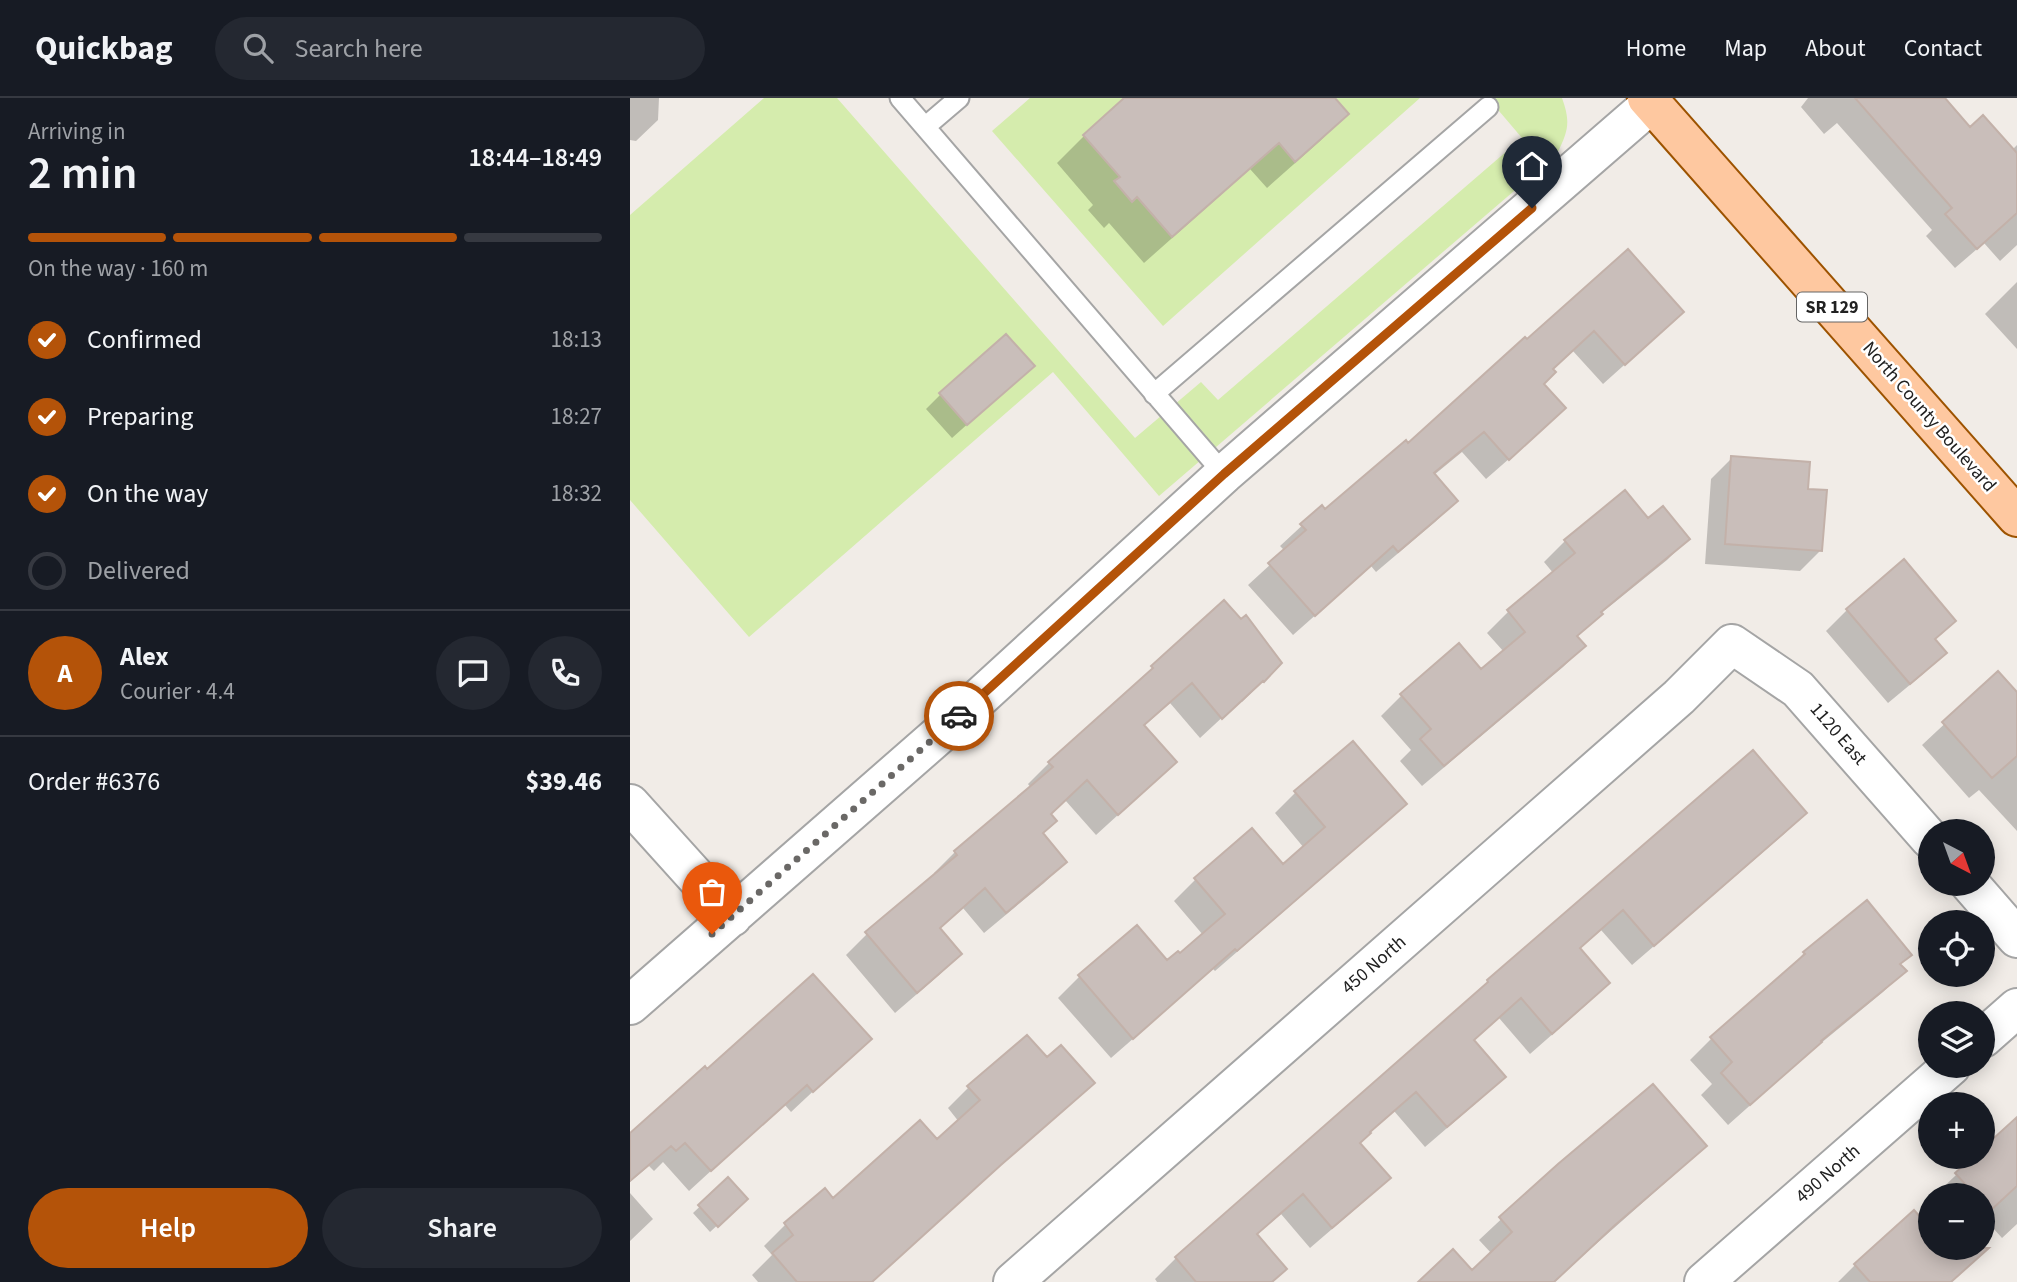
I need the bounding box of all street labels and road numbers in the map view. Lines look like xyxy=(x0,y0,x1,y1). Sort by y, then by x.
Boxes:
road number: SR 129 xyxy=(1797,292,1867,322)
street label: North County Boulevard xyxy=(1856,336,2002,498)
street label: 1120 East xyxy=(1803,697,1873,772)
street label: 450 North xyxy=(1336,929,1412,1001)
street label: 490 North xyxy=(1790,1138,1866,1210)

